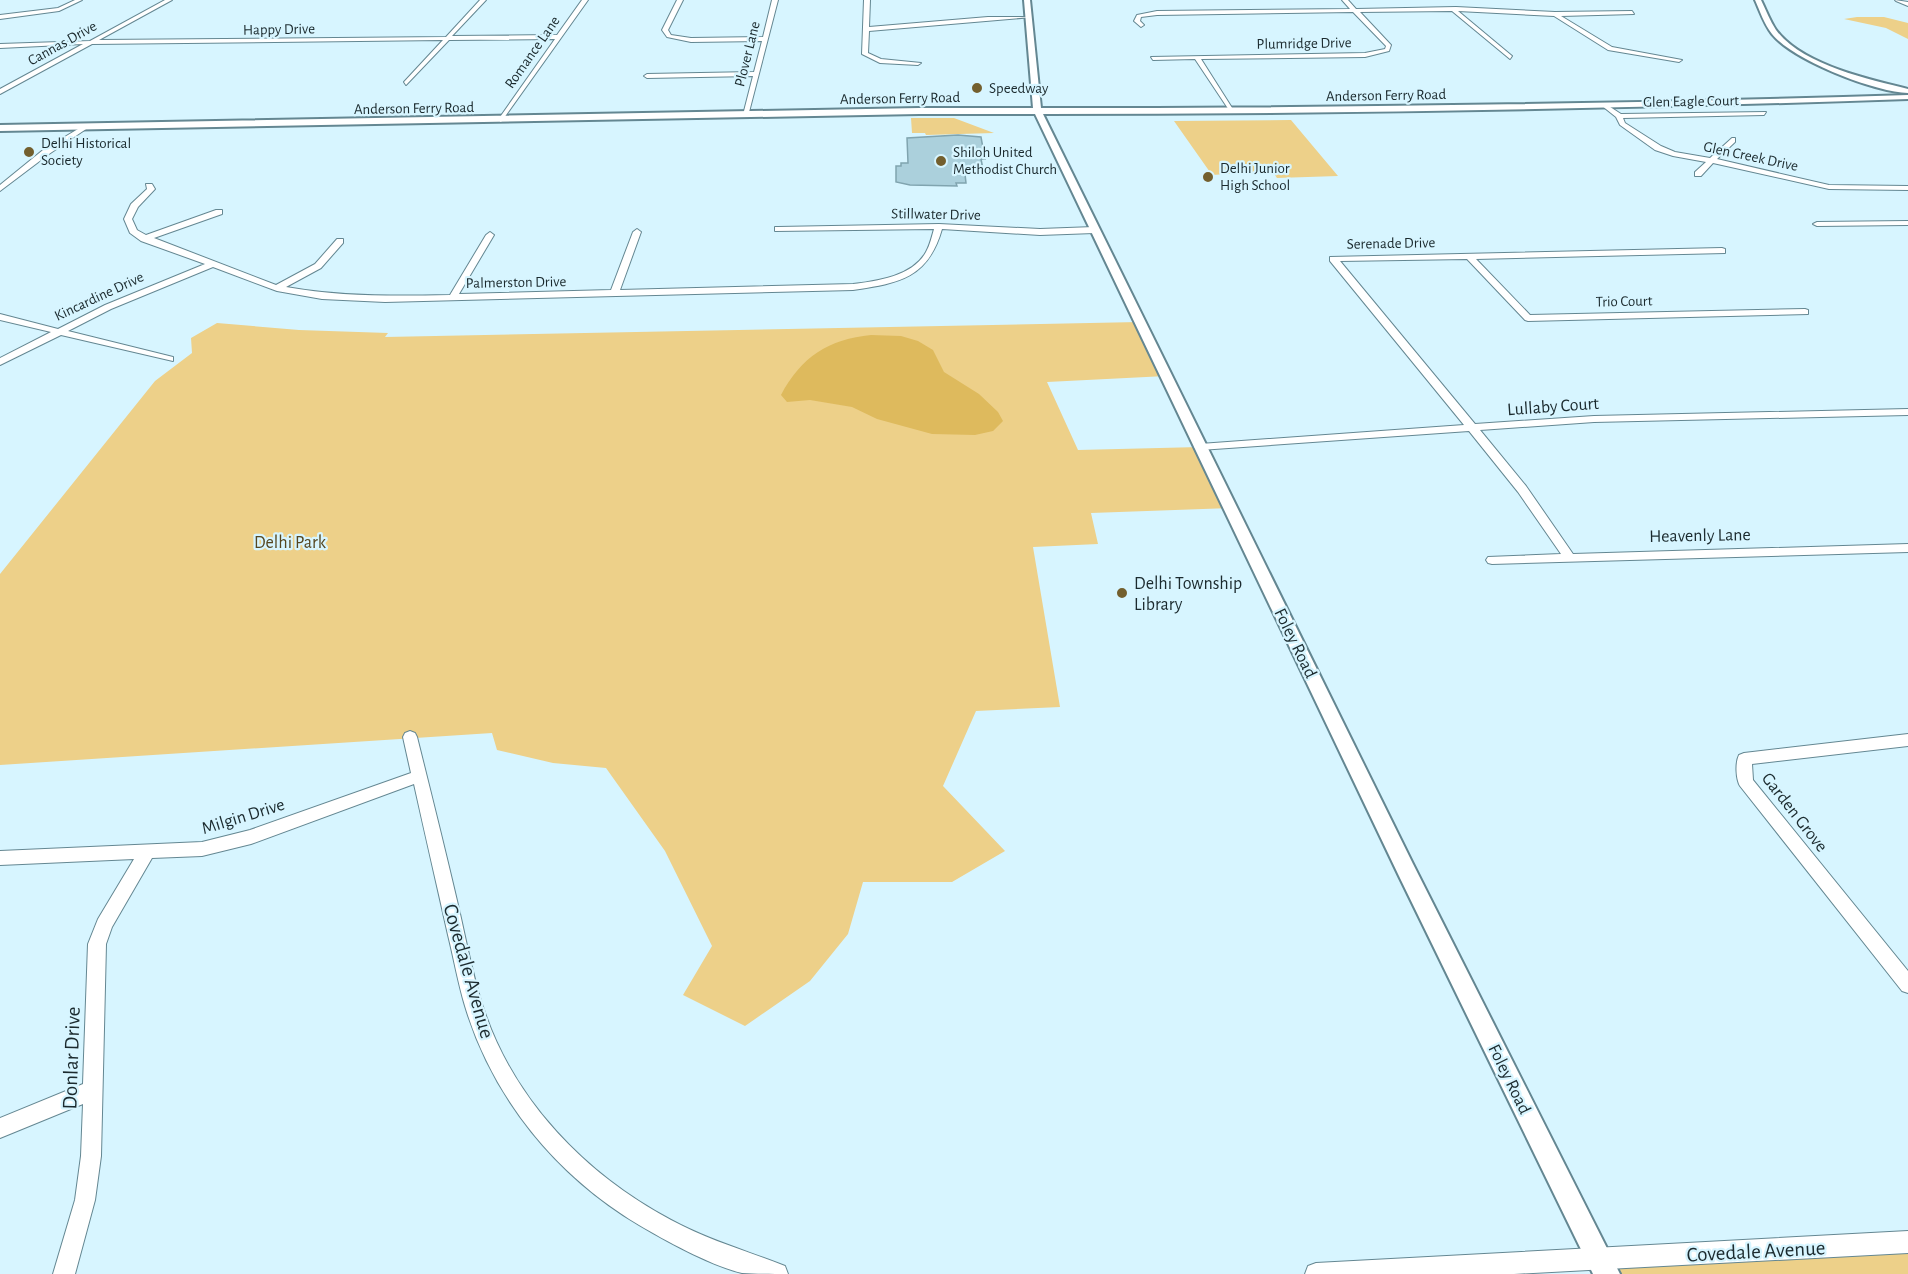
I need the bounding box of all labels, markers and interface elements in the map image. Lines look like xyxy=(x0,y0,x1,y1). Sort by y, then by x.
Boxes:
street label: Romance Lane xyxy=(502,13,563,91)
street label: Cannas Drive xyxy=(25,18,99,68)
street label: Plover Lane xyxy=(732,20,763,88)
street label: Happy Drive xyxy=(243,21,315,38)
street label: Plumridge Drive xyxy=(1256,35,1352,52)
marker: Speedway xyxy=(970,81,984,95)
place label: Speedway xyxy=(989,81,1049,96)
street label: Anderson Ferry Road xyxy=(1326,87,1446,104)
street label: Anderson Ferry Road xyxy=(840,90,960,107)
street label: Glen Eagle Court xyxy=(1643,93,1739,110)
street label: Anderson Ferry Road xyxy=(354,100,474,117)
place label: Delhi Historical Society xyxy=(41,136,131,168)
street label: Glen Creek Drive xyxy=(1702,139,1800,174)
marker: Delhi Historical Society xyxy=(22,145,36,159)
place label: Shiloh United Methodist Church xyxy=(953,145,1057,177)
marker: Shiloh United Methodist Church xyxy=(934,154,948,168)
place label: Delhi Junior High School xyxy=(1220,161,1290,193)
marker: Delhi Junior High School xyxy=(1201,170,1215,184)
street label: Stillwater Drive xyxy=(891,206,981,223)
street label: Serenade Drive xyxy=(1347,235,1435,252)
street label: Kincardine Drive xyxy=(52,269,146,324)
street label: Palmerston Drive xyxy=(466,274,566,291)
street label: Trio Court xyxy=(1596,294,1653,309)
street label: Lullaby Court xyxy=(1507,395,1600,419)
street label: Heavenly Lane xyxy=(1649,526,1751,546)
park label: Delhi Park xyxy=(254,534,327,552)
place label: Delhi Township Library xyxy=(1134,575,1242,614)
marker: Delhi Township Library xyxy=(1115,586,1129,600)
street label: Foley Road xyxy=(1271,606,1320,681)
street label: Garden Grove xyxy=(1758,770,1831,856)
street label: Milgin Drive xyxy=(200,796,287,838)
street label: Covedale Avenue xyxy=(439,901,498,1041)
street label: Donlar Drive xyxy=(59,1006,84,1110)
street label: Foley Road xyxy=(1485,1042,1534,1117)
street label: Covedale Avenue xyxy=(1686,1237,1826,1266)

